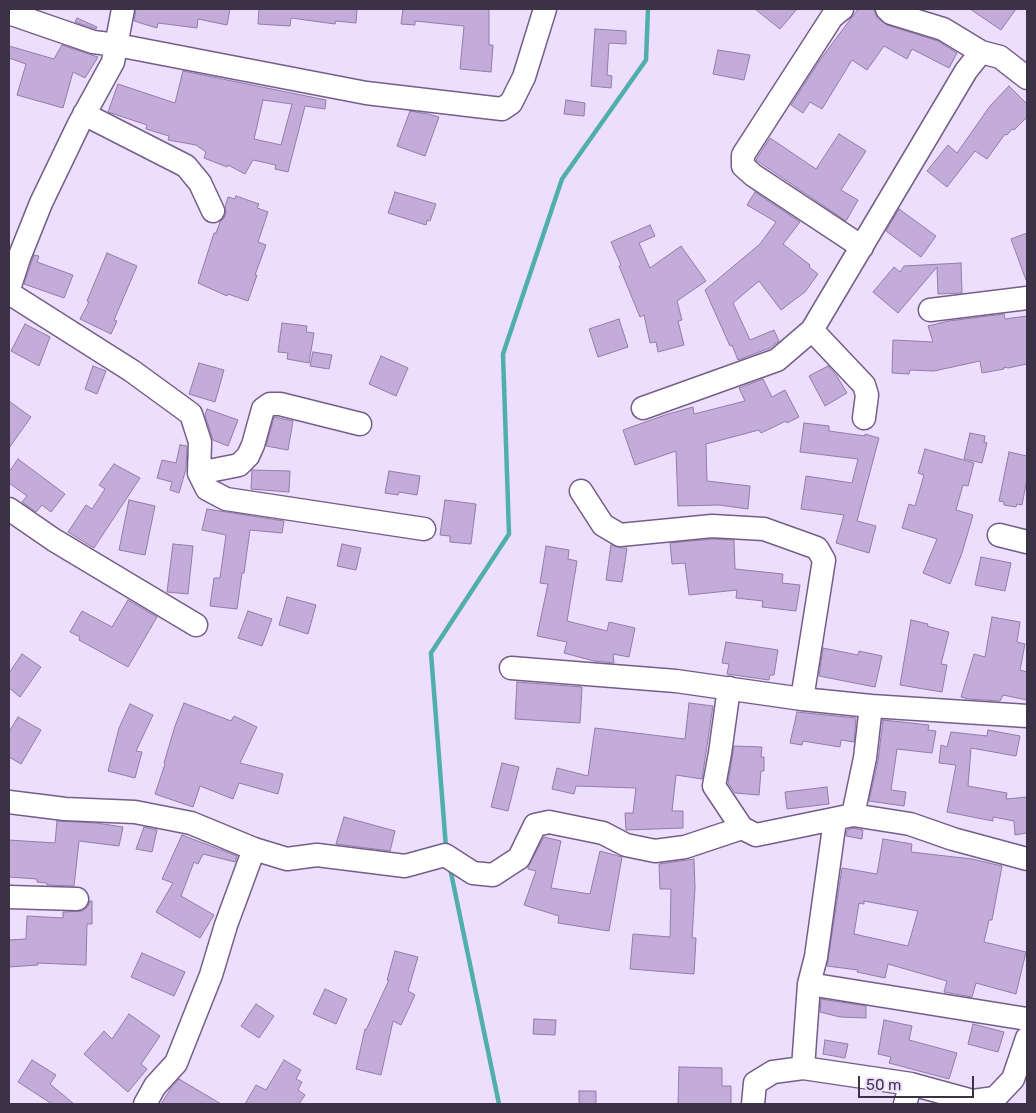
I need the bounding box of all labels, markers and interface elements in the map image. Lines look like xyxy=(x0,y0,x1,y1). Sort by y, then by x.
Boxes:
scale bar xyxy=(861,1066,977,1098)
text: 50 m xyxy=(866,1076,901,1094)

